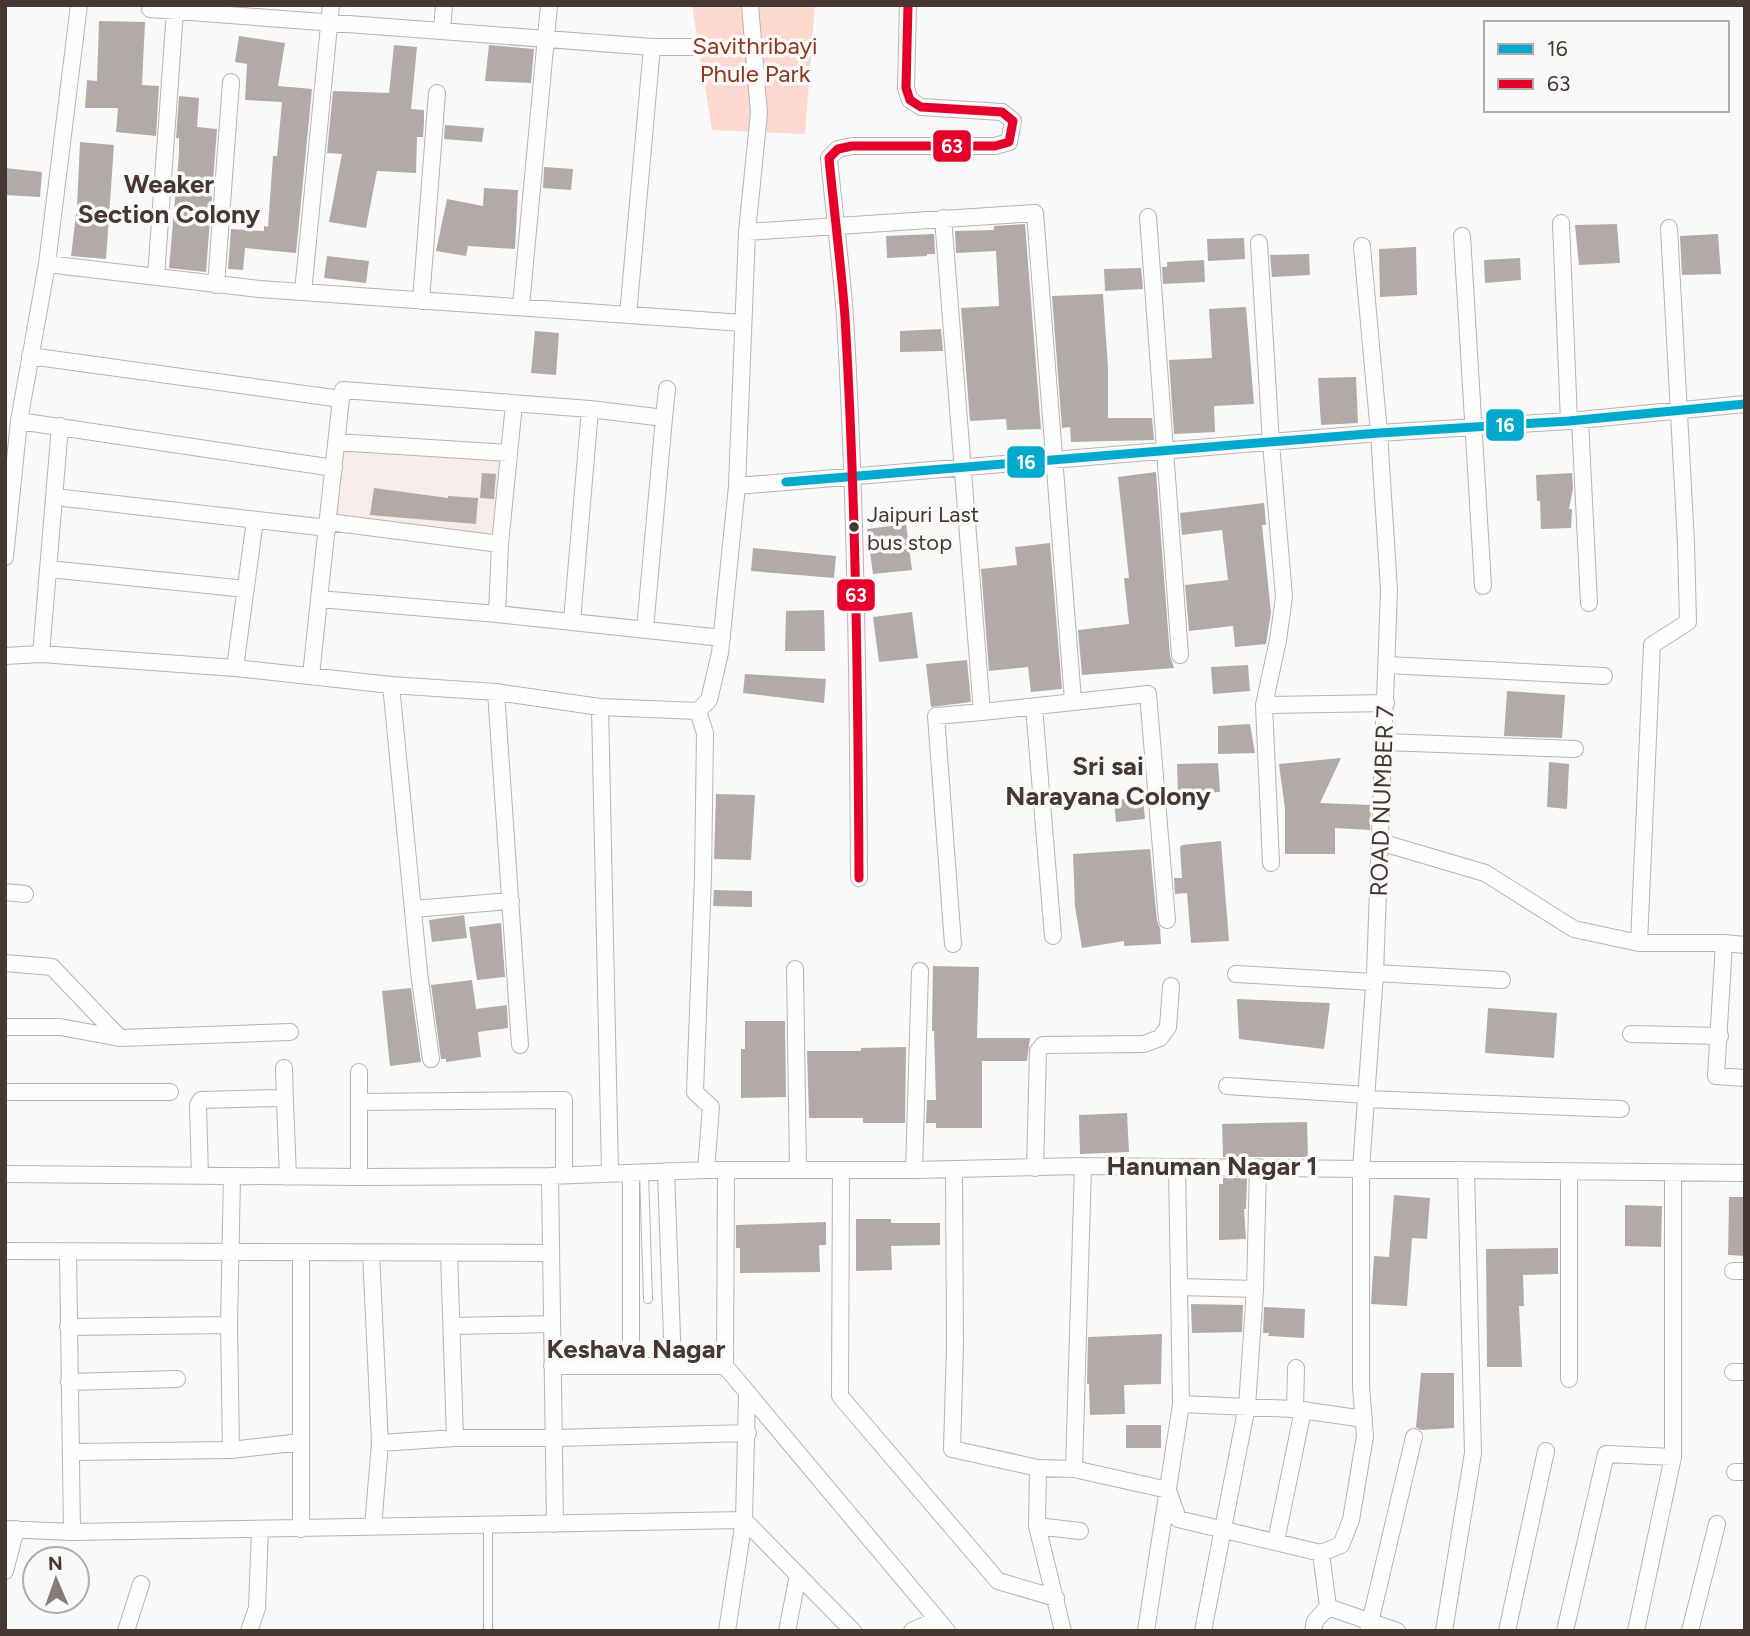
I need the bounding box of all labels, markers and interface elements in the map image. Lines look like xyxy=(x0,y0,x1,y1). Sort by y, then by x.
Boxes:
legend xyxy=(1484,21,1729,112)
park label: Savithribayi Phule Park xyxy=(692,31,818,88)
text: 16 xyxy=(1547,36,1568,61)
text: 63 xyxy=(1547,71,1570,96)
line badge: 63 xyxy=(932,129,972,163)
text: 63 xyxy=(941,135,963,158)
district label: Weaker Section Colony xyxy=(78,168,260,230)
line badge: 16 xyxy=(1485,408,1525,442)
text: 16 xyxy=(1495,414,1515,437)
line badge: 16 xyxy=(1006,445,1046,479)
text: 16 xyxy=(1016,451,1036,474)
place label: Jaipuri Last bus stop xyxy=(867,501,979,556)
marker: Jaipuri Last bus stop xyxy=(847,520,861,534)
line badge: 63 xyxy=(836,578,876,612)
text: 63 xyxy=(845,584,867,607)
street label: ROAD NUMBER 7 xyxy=(1364,705,1399,897)
district label: Sri sai Narayana Colony xyxy=(1005,750,1211,812)
district label: Hanuman Nagar 1 xyxy=(1107,1150,1317,1182)
district label: Keshava Nagar xyxy=(547,1333,726,1365)
north arrow xyxy=(21,1545,91,1615)
text: N xyxy=(48,1552,63,1575)

